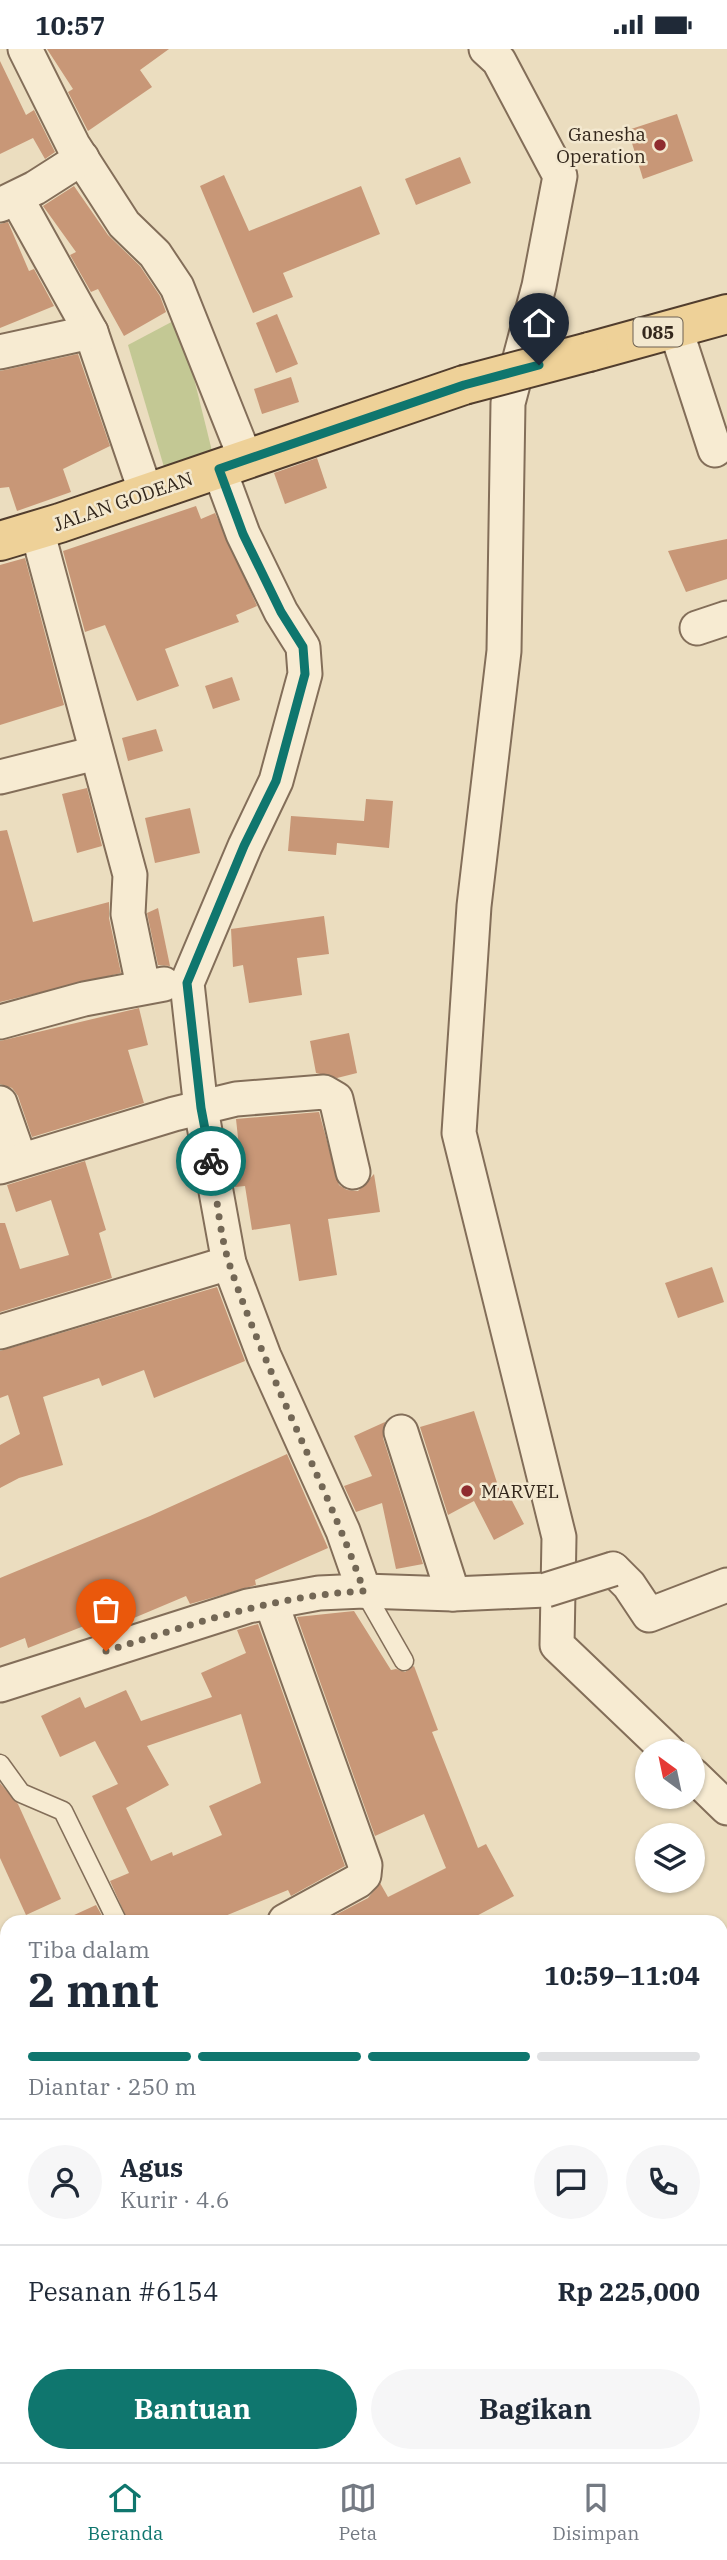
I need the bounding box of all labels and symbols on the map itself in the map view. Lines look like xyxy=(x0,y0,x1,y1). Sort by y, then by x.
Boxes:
place label: Ganesha Operation xyxy=(556,122,646,168)
marker: Ganesha Operation xyxy=(652,137,668,153)
pin xyxy=(509,293,569,365)
road number: 085 xyxy=(634,317,682,347)
street label: JALAN GODEAN xyxy=(50,466,196,536)
courier xyxy=(176,1126,246,1196)
place label: MARVEL xyxy=(481,1479,559,1503)
marker: MARVEL xyxy=(459,1483,475,1499)
pin xyxy=(76,1579,136,1651)
north arrow xyxy=(635,1739,705,1809)

